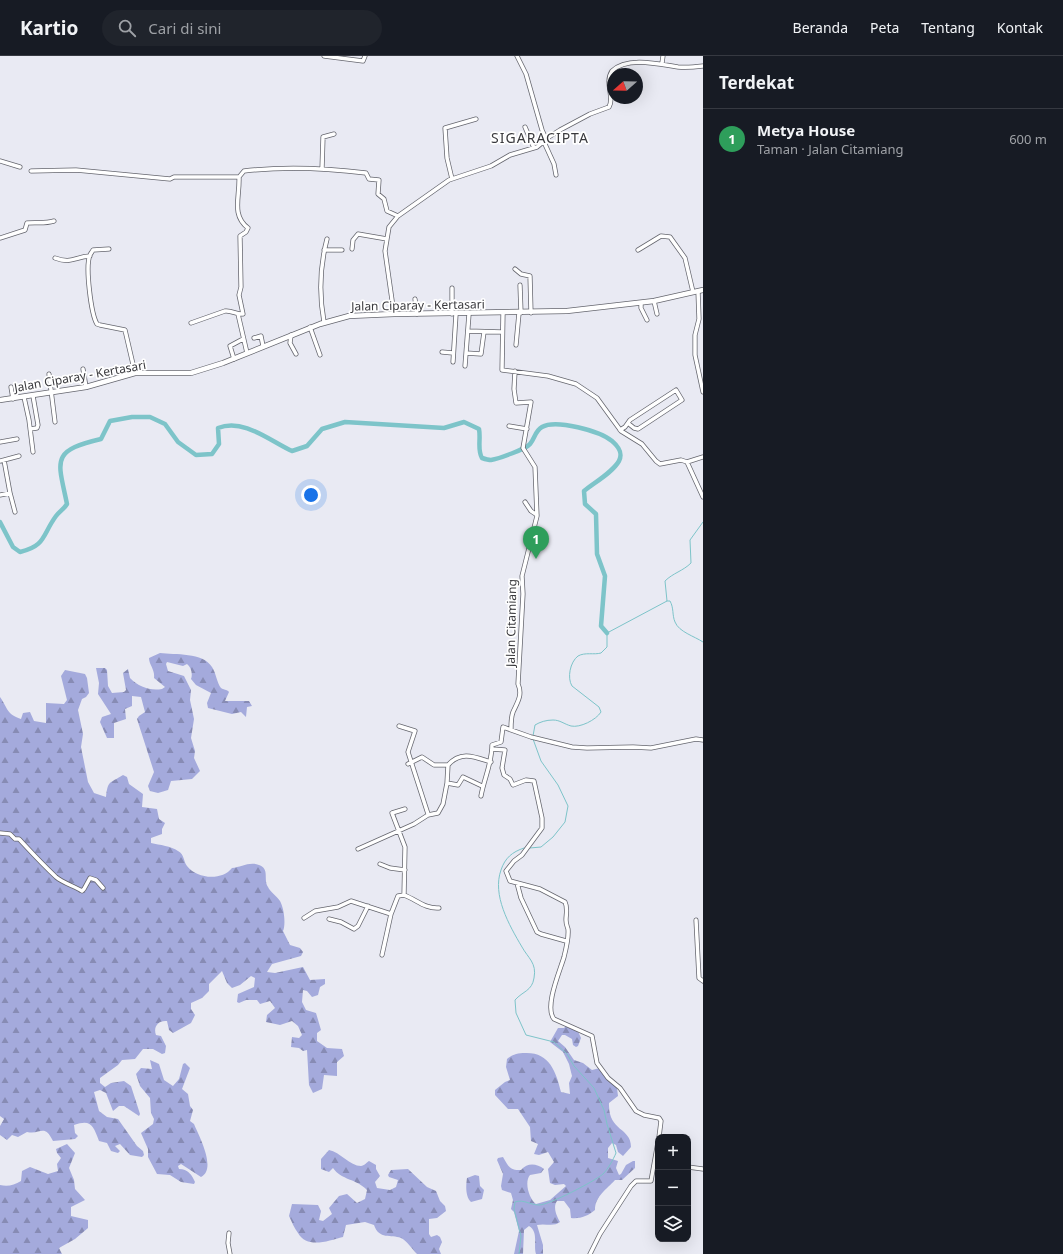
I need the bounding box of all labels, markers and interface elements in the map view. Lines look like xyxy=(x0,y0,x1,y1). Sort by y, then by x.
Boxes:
search box xyxy=(102,10,382,46)
text: Kartio xyxy=(20,15,78,41)
icon: search xyxy=(116,17,138,39)
text: Cari di sini xyxy=(148,18,221,38)
text: Beranda xyxy=(793,18,848,37)
text: Peta xyxy=(870,18,899,37)
text: Tentang xyxy=(921,18,975,37)
text: Kontak xyxy=(997,18,1043,37)
north arrow xyxy=(607,68,643,104)
text: Terdekat xyxy=(719,71,794,94)
text: Metya House xyxy=(757,120,855,140)
district label: SIGARACIPTA xyxy=(491,128,589,147)
text: 1 xyxy=(728,130,736,148)
text: 600 m xyxy=(1009,130,1047,148)
text: Taman · Jalan Citamiang xyxy=(757,140,904,158)
street label: Jalan Ciparay - Kertasari xyxy=(350,295,485,315)
street label: Jalan Ciparay - Kertasari xyxy=(12,356,147,396)
your location xyxy=(301,485,321,505)
pin: 1 xyxy=(523,526,549,559)
street label: Jalan Citamiang xyxy=(502,579,520,668)
map controls xyxy=(655,1134,691,1242)
button: + xyxy=(655,1134,691,1170)
button: − xyxy=(655,1170,691,1206)
button: layers xyxy=(655,1206,691,1242)

